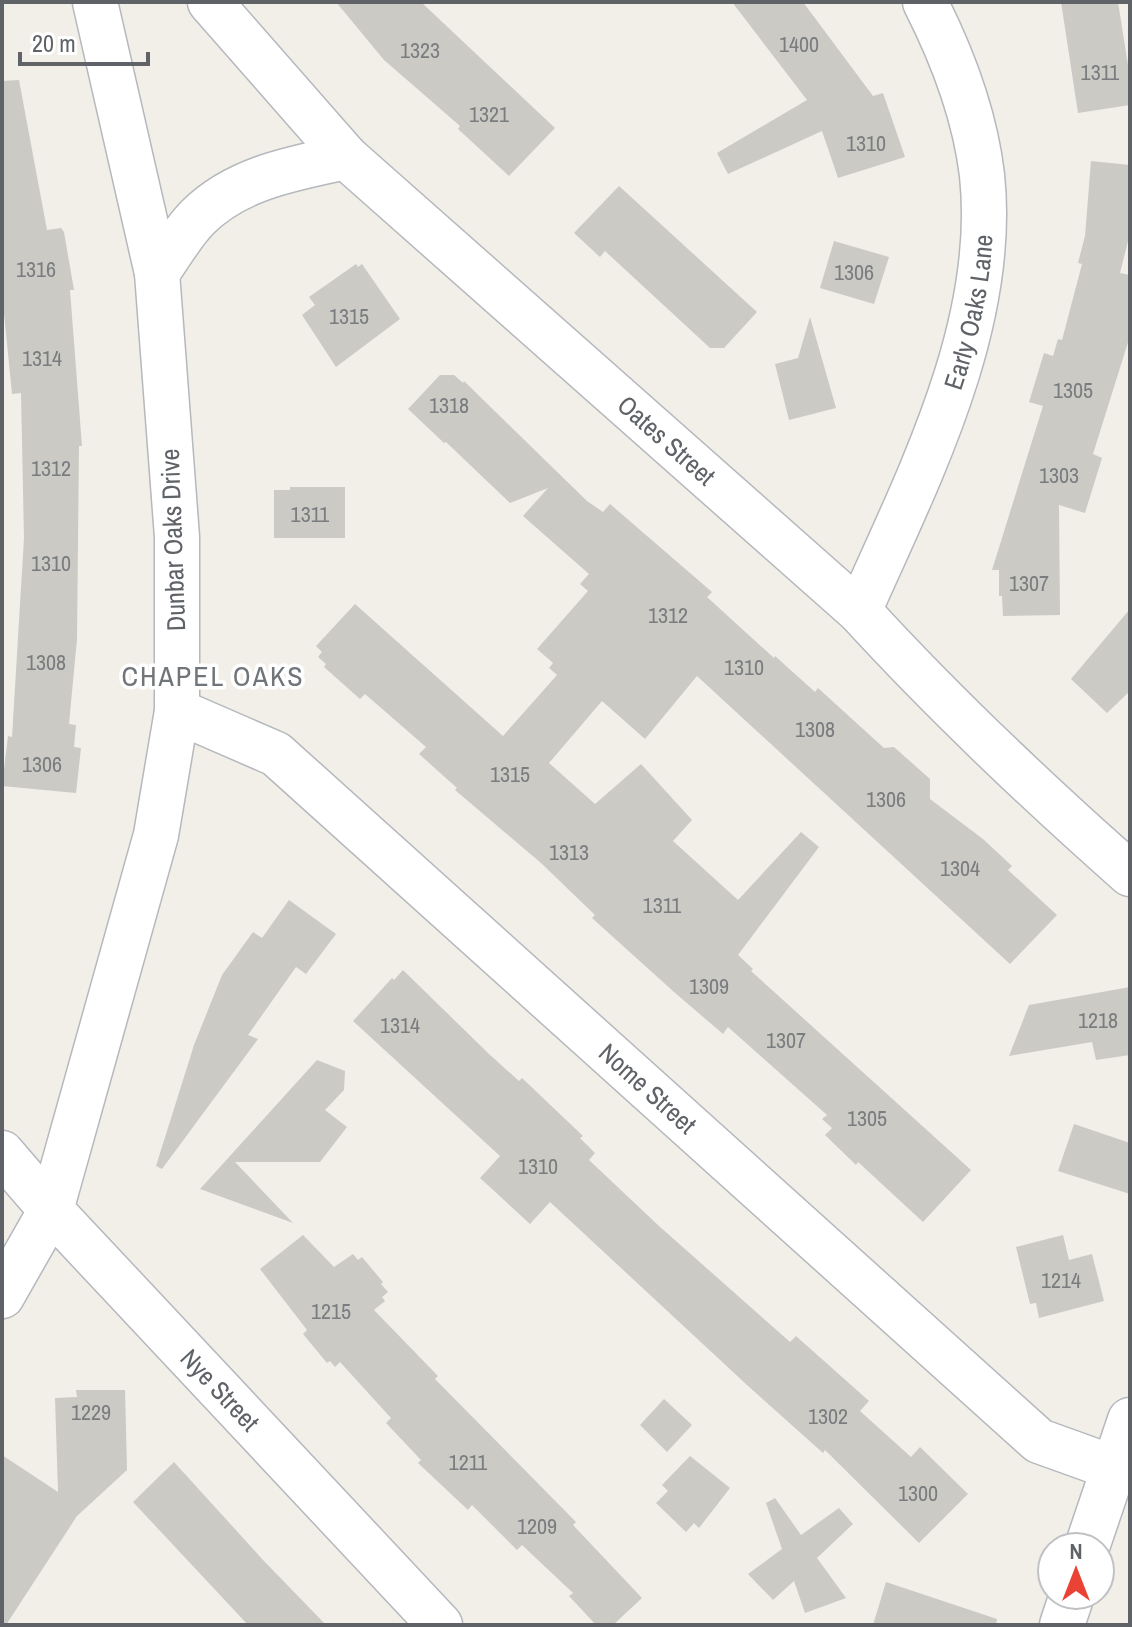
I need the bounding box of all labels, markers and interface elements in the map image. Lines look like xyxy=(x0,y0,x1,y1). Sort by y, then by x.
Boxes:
scale bar xyxy=(20,16,148,66)
text: 20 m xyxy=(32,27,76,59)
house number: 1400 xyxy=(779,29,819,59)
house number: 1323 xyxy=(400,35,440,65)
house number: 1311 xyxy=(1081,57,1119,87)
house number: 1321 xyxy=(469,99,509,129)
house number: 1310 xyxy=(846,128,886,158)
street label: Early Oaks Lane xyxy=(935,233,1001,394)
house number: 1316 xyxy=(16,254,56,284)
house number: 1306 xyxy=(834,257,874,287)
house number: 1315 xyxy=(329,301,369,331)
house number: 1314 xyxy=(22,343,62,373)
house number: 1305 xyxy=(1053,375,1093,405)
street label: Oates Street xyxy=(610,387,723,493)
house number: 1318 xyxy=(429,390,469,420)
street label: Dunbar Oaks Drive xyxy=(152,448,193,632)
house number: 1312 xyxy=(31,453,71,483)
house number: 1303 xyxy=(1039,460,1079,490)
house number: 1311 xyxy=(291,499,329,529)
house number: 1310 xyxy=(31,548,71,578)
house number: 1307 xyxy=(1009,568,1049,598)
house number: 1312 xyxy=(648,600,688,630)
house number: 1308 xyxy=(26,647,66,677)
house number: 1310 xyxy=(724,652,764,682)
district label: CHAPEL OAKS xyxy=(121,657,305,695)
house number: 1308 xyxy=(795,714,835,744)
house number: 1306 xyxy=(22,749,62,779)
house number: 1315 xyxy=(490,759,530,789)
house number: 1306 xyxy=(866,784,906,814)
house number: 1313 xyxy=(549,837,589,867)
house number: 1304 xyxy=(940,853,980,883)
house number: 1311 xyxy=(643,890,681,920)
house number: 1309 xyxy=(689,971,729,1001)
house number: 1218 xyxy=(1078,1005,1118,1035)
house number: 1314 xyxy=(380,1010,420,1040)
house number: 1307 xyxy=(766,1025,806,1055)
street label: Nome Street xyxy=(592,1035,704,1141)
house number: 1305 xyxy=(847,1103,887,1133)
house number: 1310 xyxy=(518,1151,558,1181)
house number: 1214 xyxy=(1041,1265,1081,1295)
house number: 1215 xyxy=(311,1296,351,1326)
street label: Nye Street xyxy=(173,1341,267,1439)
house number: 1229 xyxy=(71,1397,111,1427)
house number: 1302 xyxy=(808,1401,848,1431)
house number: 1211 xyxy=(449,1447,487,1477)
house number: 1300 xyxy=(898,1478,938,1508)
house number: 1209 xyxy=(517,1511,557,1541)
north arrow xyxy=(1036,1531,1116,1611)
text: N xyxy=(1069,1536,1083,1566)

